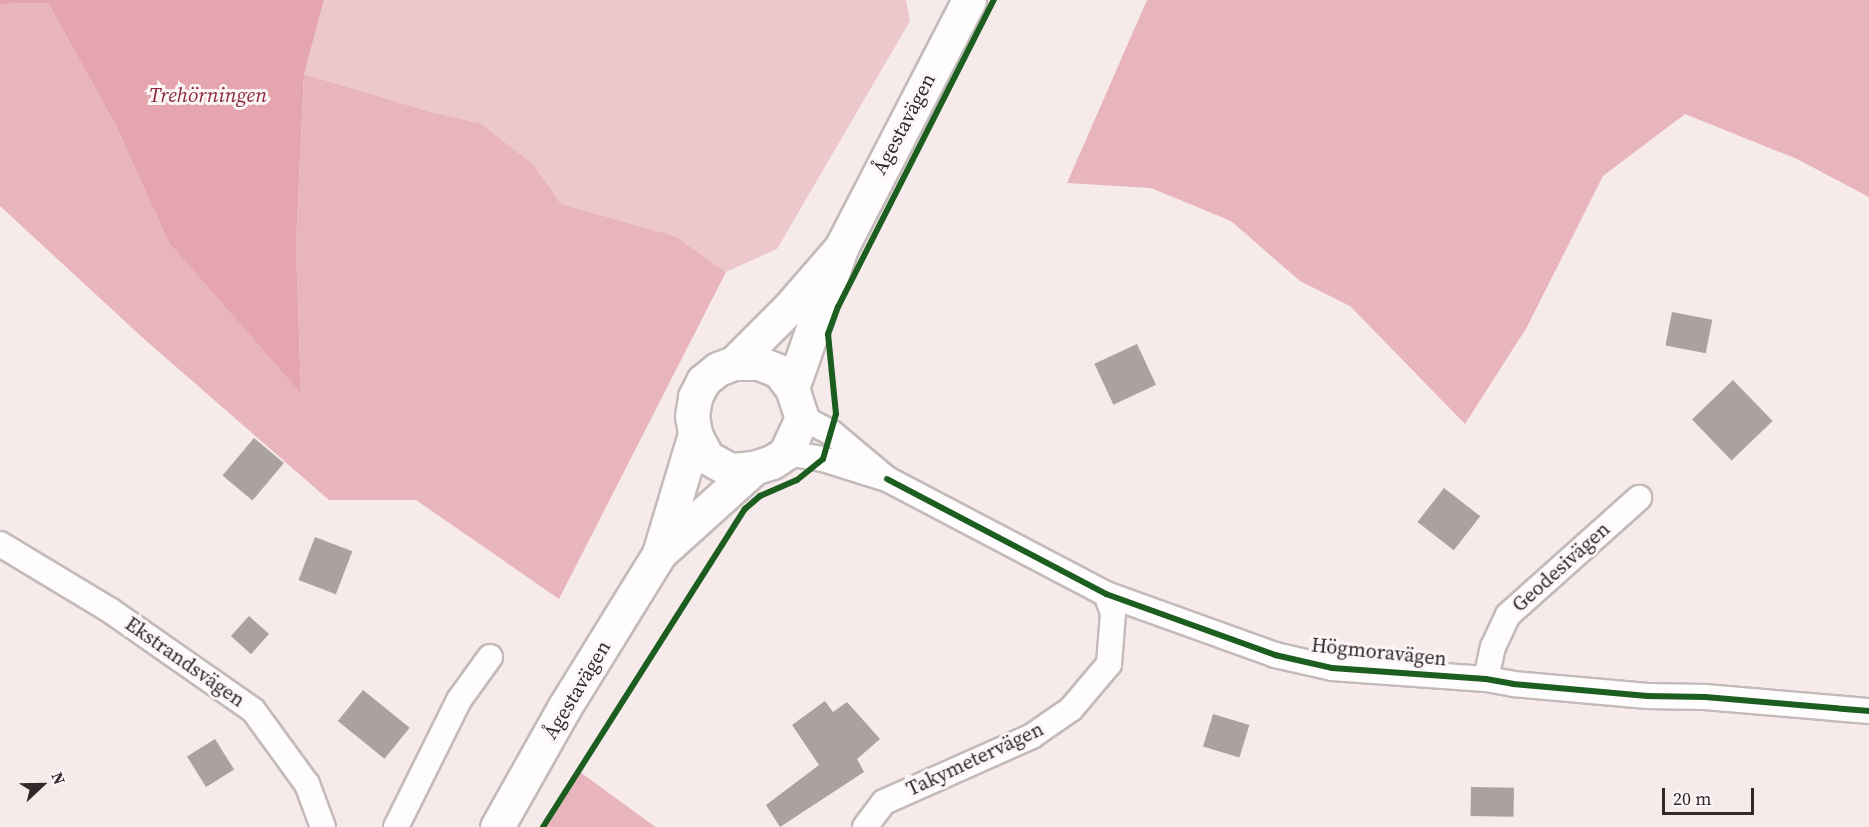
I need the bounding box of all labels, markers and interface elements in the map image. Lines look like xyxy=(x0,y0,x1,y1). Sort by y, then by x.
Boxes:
street label: Ågestavägen xyxy=(867,69,941,179)
water label: Trehörningen xyxy=(149,82,267,108)
street label: Geodesivägen xyxy=(1507,517,1615,617)
street label: Ekstrandsvägen xyxy=(120,612,250,712)
street label: Högmoravägen xyxy=(1310,633,1448,671)
street label: Ågestavägen xyxy=(538,636,616,744)
street label: Takymetervägen xyxy=(903,717,1047,801)
north arrow xyxy=(12,755,72,815)
text: N xyxy=(46,769,71,788)
scale bar xyxy=(1665,776,1756,814)
text: 20 m xyxy=(1673,786,1711,811)

